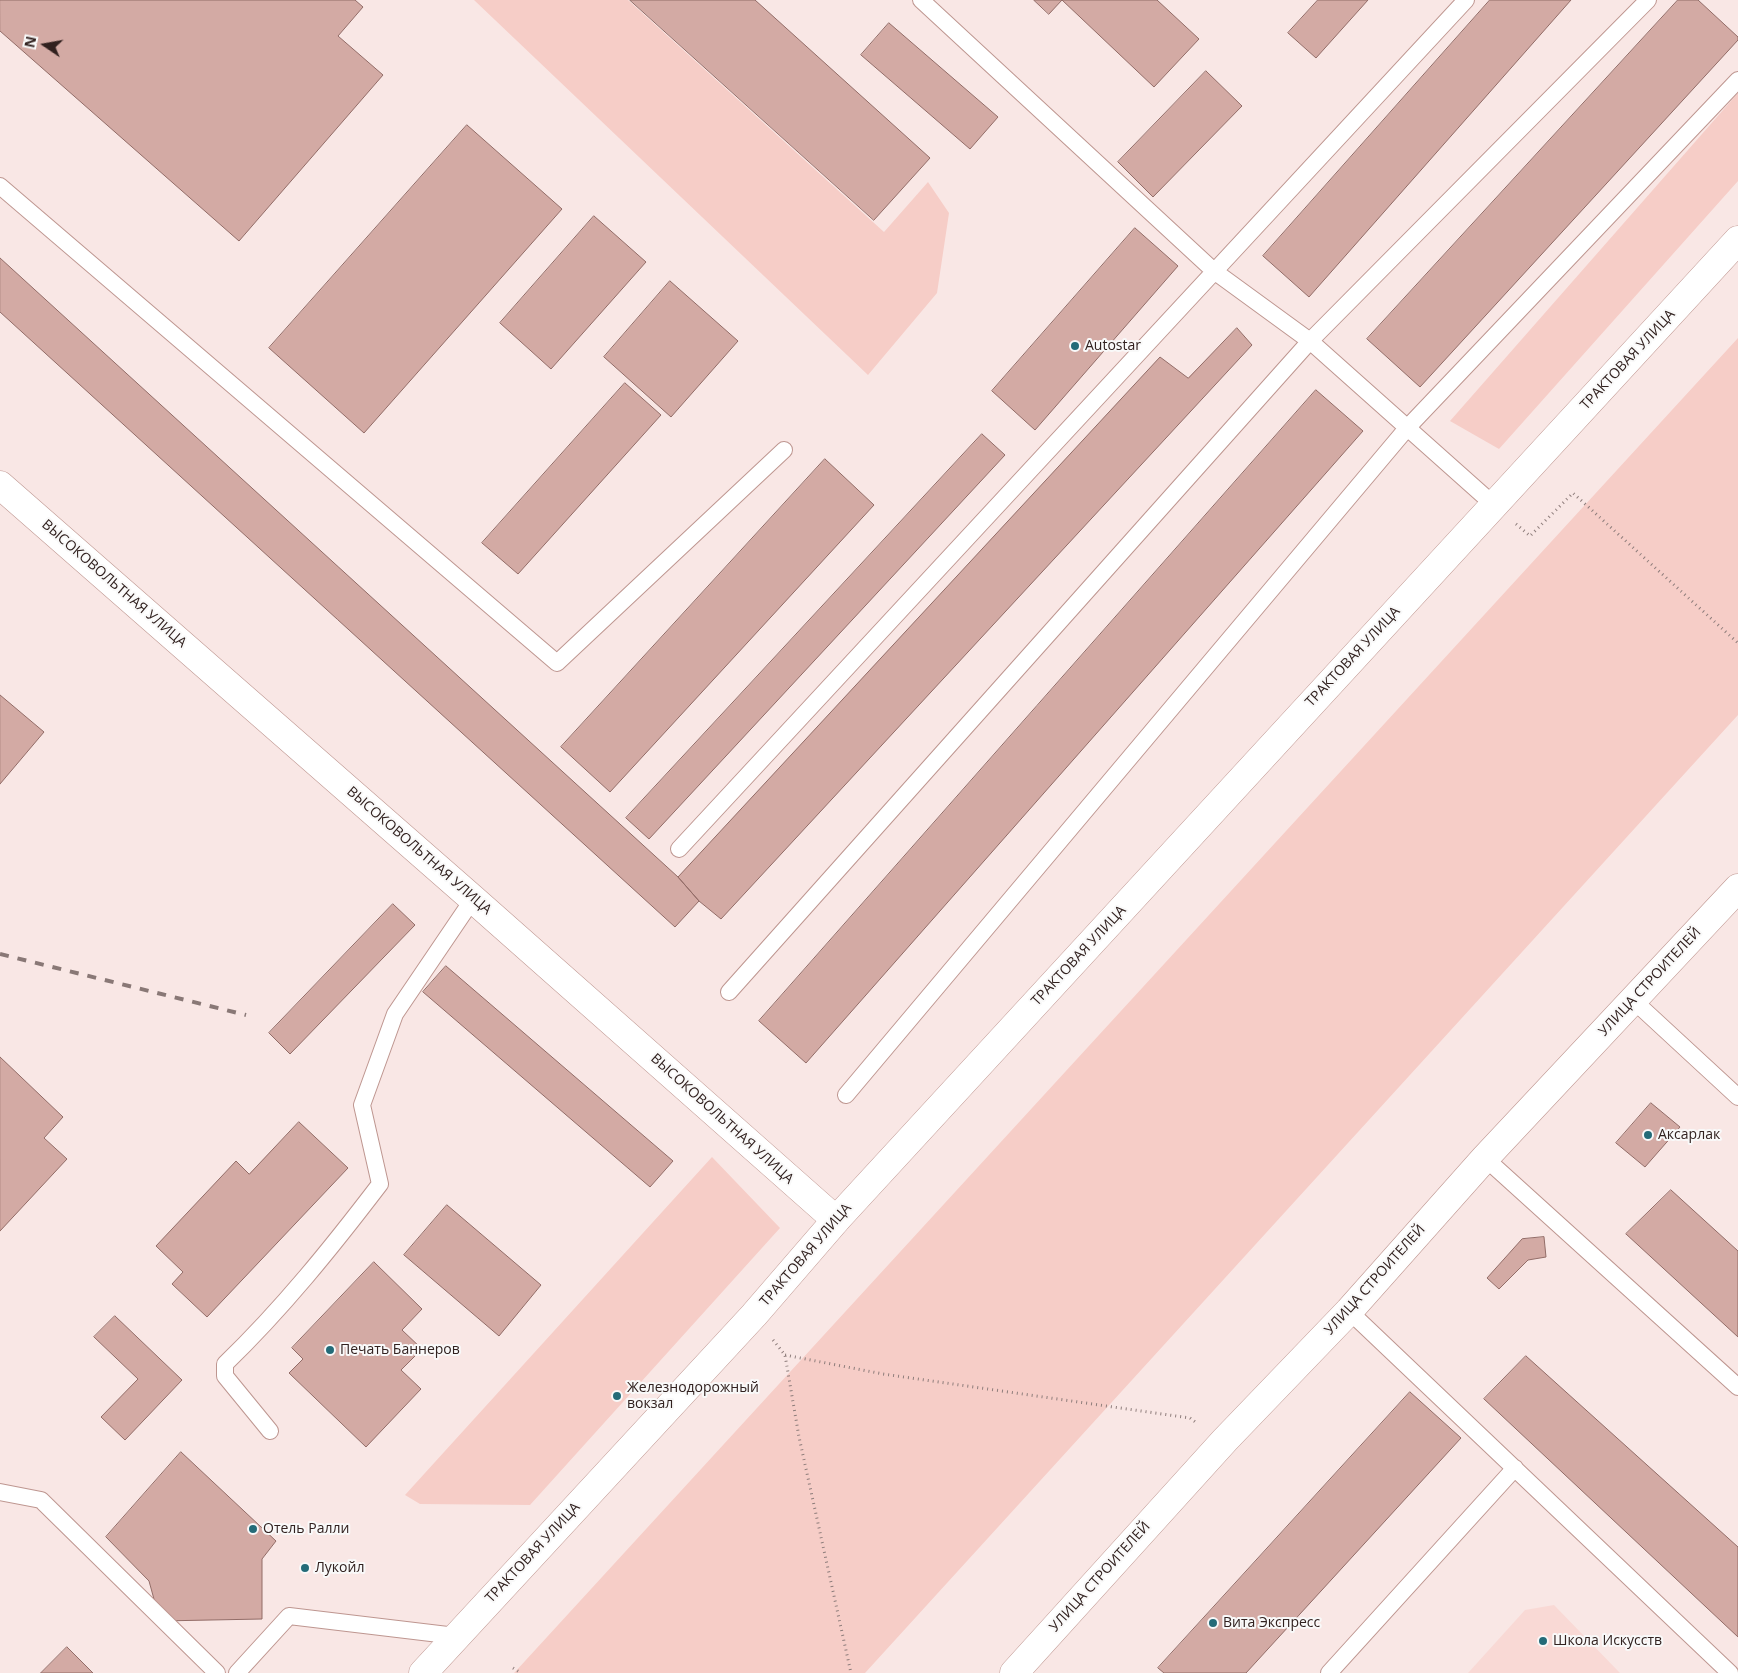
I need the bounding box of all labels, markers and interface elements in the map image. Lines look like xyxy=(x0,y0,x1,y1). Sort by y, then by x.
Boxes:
north arrow xyxy=(20,20,70,70)
text: N xyxy=(19,34,40,49)
street label: ТРАКТОВАЯ УЛИЦА xyxy=(1577,306,1679,414)
place label: Autostar xyxy=(1085,338,1141,354)
marker: Autostar xyxy=(1069,340,1081,352)
street label: ВЫСОКОВОЛЬТНАЯ УЛИЦА xyxy=(38,517,190,651)
street label: ТРАКТОВАЯ УЛИЦА xyxy=(1302,603,1404,711)
street label: ВЫСОКОВОЛЬТНАЯ УЛИЦА xyxy=(343,784,495,918)
street label: ТРАКТОВАЯ УЛИЦА xyxy=(1028,902,1130,1010)
street label: УЛИЦА СТРОИТЕЛЕЙ xyxy=(1595,924,1705,1040)
street label: ВЫСОКОВОЛЬТНАЯ УЛИЦА xyxy=(647,1050,797,1188)
place label: Аксарлак xyxy=(1658,1127,1720,1143)
marker: Аксарлак xyxy=(1642,1129,1654,1141)
street label: ТРАКТОВАЯ УЛИЦА xyxy=(757,1200,855,1310)
street label: УЛИЦА СТРОИТЕЛЕЙ xyxy=(1321,1222,1429,1338)
place label: Печать Баннеров xyxy=(340,1342,460,1358)
marker: Печать Баннеров xyxy=(324,1344,336,1356)
place label: Железнодорожный вокзал xyxy=(627,1380,759,1412)
marker: Железнодорожный вокзал xyxy=(611,1390,623,1402)
street label: ТРАКТОВАЯ УЛИЦА xyxy=(482,1499,584,1607)
street label: УЛИЦА СТРОИТЕЛЕЙ xyxy=(1046,1519,1154,1635)
place label: Отель Ралли xyxy=(263,1521,349,1537)
marker: Отель Ралли xyxy=(247,1523,259,1535)
place label: Лукойл xyxy=(315,1560,364,1576)
marker: Лукойл xyxy=(299,1562,311,1574)
place label: Вита Экспресс xyxy=(1223,1615,1320,1631)
marker: Вита Экспресс xyxy=(1207,1617,1219,1629)
place label: Школа Искусств xyxy=(1553,1633,1662,1649)
marker: Школа Искусств xyxy=(1537,1635,1549,1647)

